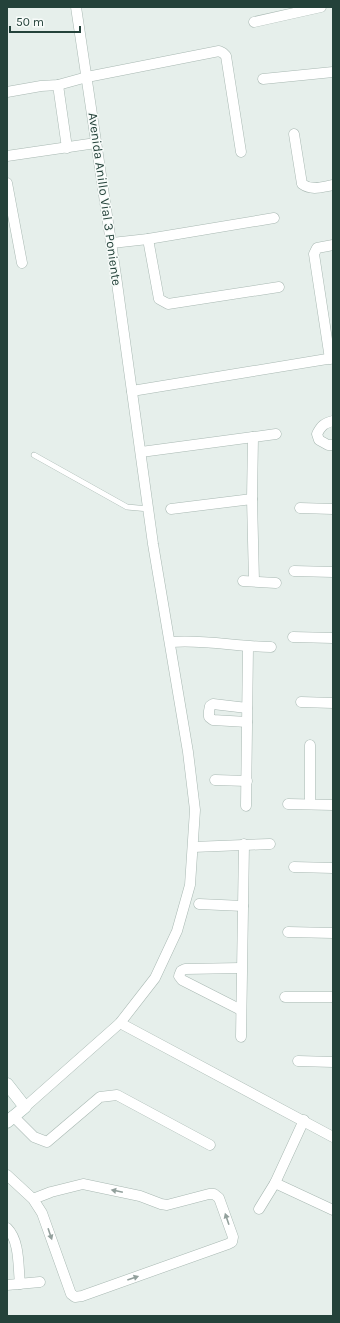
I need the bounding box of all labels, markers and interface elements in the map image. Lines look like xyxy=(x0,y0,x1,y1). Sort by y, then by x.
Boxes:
scale bar xyxy=(10,8,80,34)
text: 50 m xyxy=(16,15,44,29)
street label: Avenida Anillo Vial 3 Poniente xyxy=(85,111,125,287)
one-way arrow xyxy=(111,1187,123,1193)
one-way arrow xyxy=(223,1212,229,1224)
one-way arrow xyxy=(47,1228,53,1240)
one-way arrow xyxy=(127,1275,139,1281)

